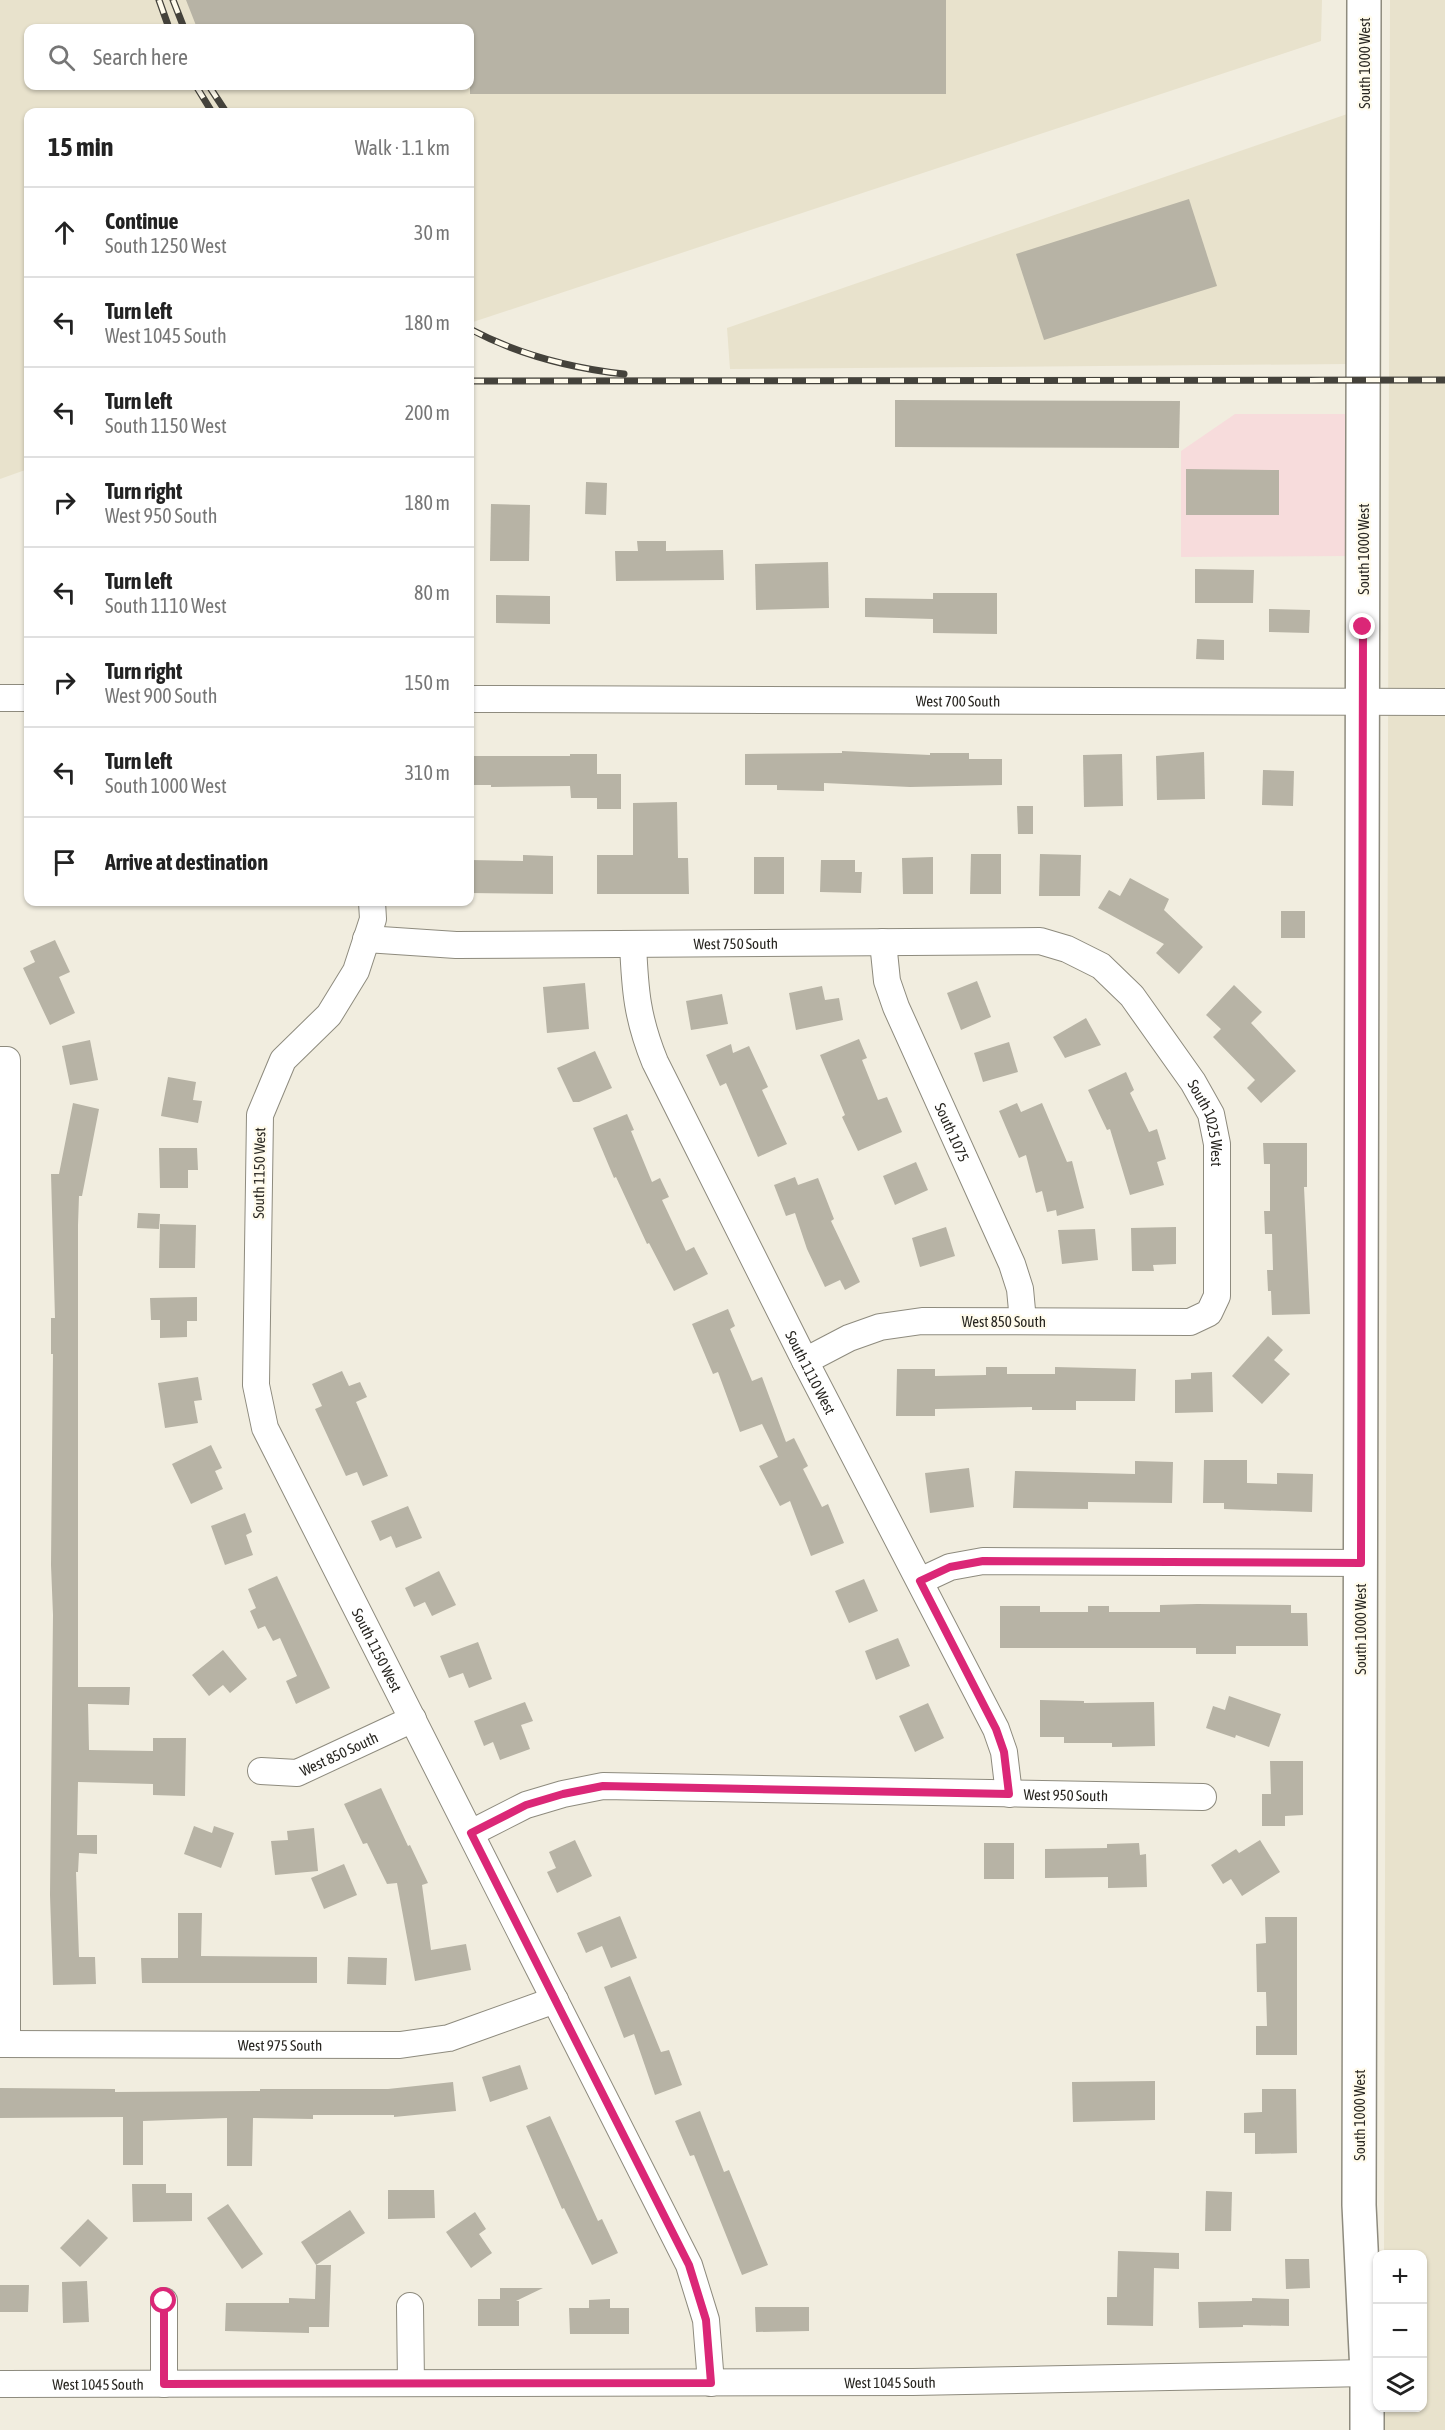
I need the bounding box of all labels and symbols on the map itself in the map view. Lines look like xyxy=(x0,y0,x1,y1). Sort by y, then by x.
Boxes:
street label: South 1000 West xyxy=(1356,17,1373,109)
street label: South 1000 West xyxy=(1355,503,1372,595)
route end xyxy=(1349,613,1375,639)
street label: West 700 South xyxy=(916,692,1000,709)
street label: West 750 South xyxy=(694,934,778,952)
street label: South 1025 West xyxy=(1185,1076,1226,1166)
street label: South 1075 xyxy=(932,1100,973,1164)
street label: South 1150 West xyxy=(250,1127,268,1219)
street label: West 850 South xyxy=(962,1313,1046,1330)
street label: South 1110 West xyxy=(783,1328,839,1417)
street label: South 1000 West xyxy=(1352,1583,1369,1675)
street label: South 1150 West xyxy=(349,1605,406,1695)
street label: West 850 South xyxy=(297,1728,381,1779)
street label: West 950 South xyxy=(1023,1785,1108,1804)
street label: West 975 South xyxy=(238,2036,322,2053)
street label: South 1000 West xyxy=(1351,2069,1368,2161)
route start xyxy=(150,2287,176,2313)
street label: West 1045 South xyxy=(844,2373,936,2391)
street label: West 1045 South xyxy=(52,2375,144,2392)

